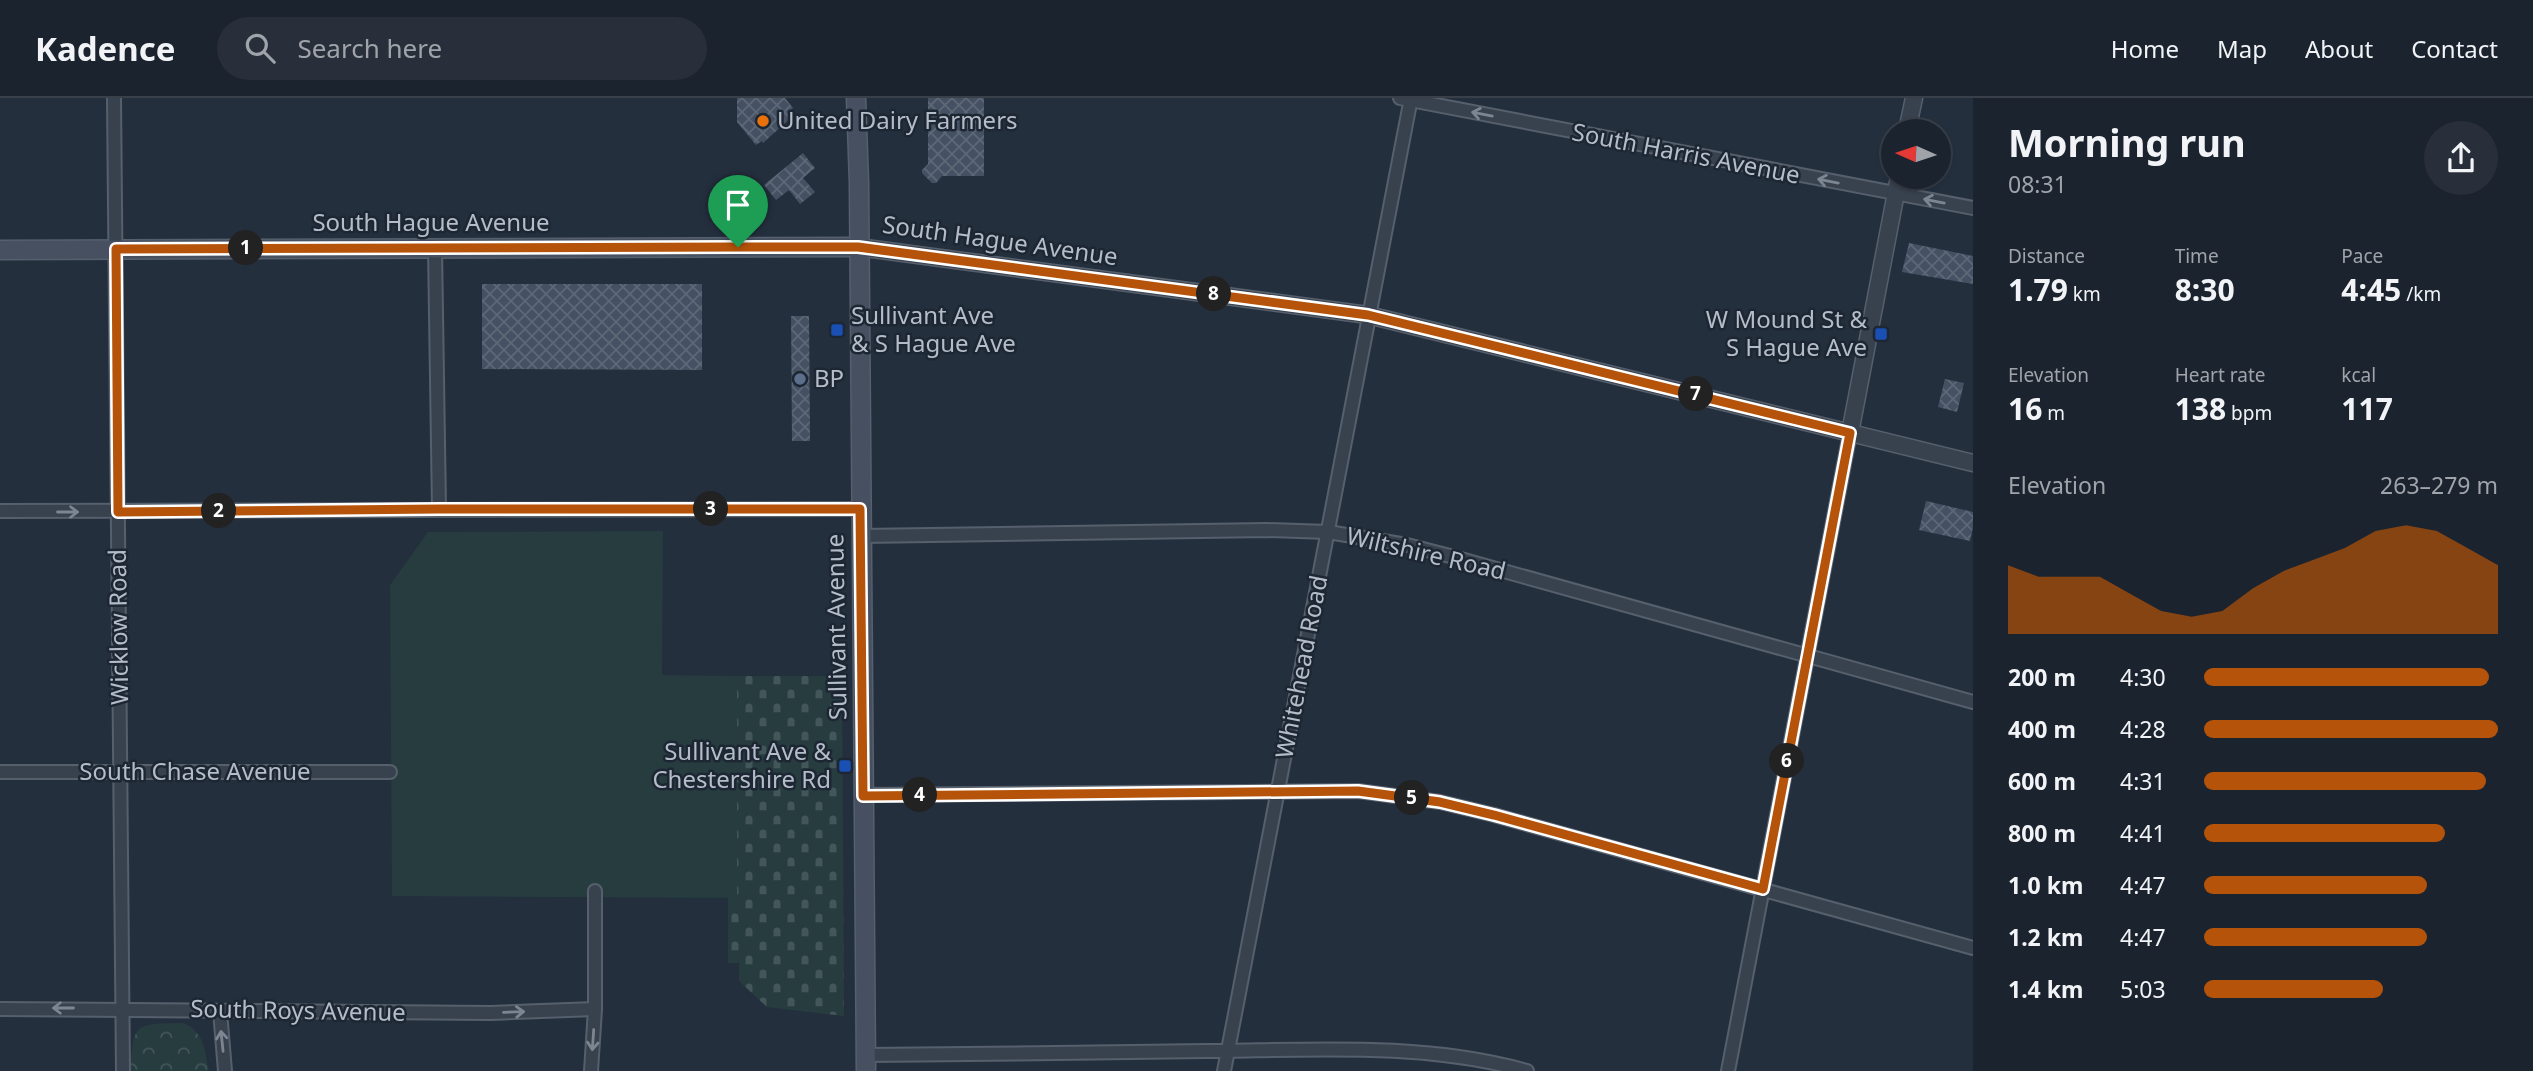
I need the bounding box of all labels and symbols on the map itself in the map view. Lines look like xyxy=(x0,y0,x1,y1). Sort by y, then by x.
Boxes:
place label: United Dairy Farmers xyxy=(777,103,1018,136)
one-way arrow xyxy=(1471,107,1494,121)
marker: United Dairy Farmers xyxy=(755,113,771,129)
street label: South Harris Avenue xyxy=(1569,114,1803,191)
north arrow xyxy=(1881,119,1951,189)
one-way arrow xyxy=(1817,173,1840,187)
pin xyxy=(708,175,768,247)
one-way arrow xyxy=(1923,194,1946,207)
street label: South Hague Avenue xyxy=(312,205,550,238)
street label: South Hague Avenue xyxy=(880,207,1120,272)
pin: 1 xyxy=(229,230,264,266)
pin: 8 xyxy=(1196,276,1232,312)
place label: Sullivant Ave & S Hague Ave xyxy=(851,298,1016,359)
place label: W Mound St & S Hague Ave xyxy=(1706,302,1867,363)
marker: Sullivant Ave & S Hague Ave xyxy=(829,322,845,338)
marker: W Mound St & S Hague Ave xyxy=(1873,326,1889,342)
place label: BP xyxy=(814,361,844,394)
marker: BP xyxy=(792,371,808,387)
pin: 7 xyxy=(1678,376,1714,412)
pin: 3 xyxy=(694,492,728,526)
pin: 2 xyxy=(202,494,236,528)
one-way arrow xyxy=(56,505,79,519)
street label: Wiltshire Road xyxy=(1343,518,1509,587)
street label: Sullivant Avenue xyxy=(817,534,854,720)
street label: Wicklow Road xyxy=(100,549,135,705)
street label: Whitehead Road xyxy=(1267,572,1334,761)
place label: Sullivant Ave & Chestershire Rd xyxy=(652,734,831,795)
pin: 6 xyxy=(1770,744,1804,778)
street label: South Chase Avenue xyxy=(79,754,311,787)
marker: Sullivant Ave & Chestershire Rd xyxy=(837,758,853,774)
pin: 4 xyxy=(902,778,937,812)
pin: 5 xyxy=(1394,780,1430,816)
street label: South Roys Avenue xyxy=(190,991,406,1028)
one-way arrow xyxy=(52,1001,75,1015)
one-way arrow xyxy=(502,1006,525,1019)
one-way arrow xyxy=(586,1028,599,1051)
one-way arrow xyxy=(215,1030,228,1053)

